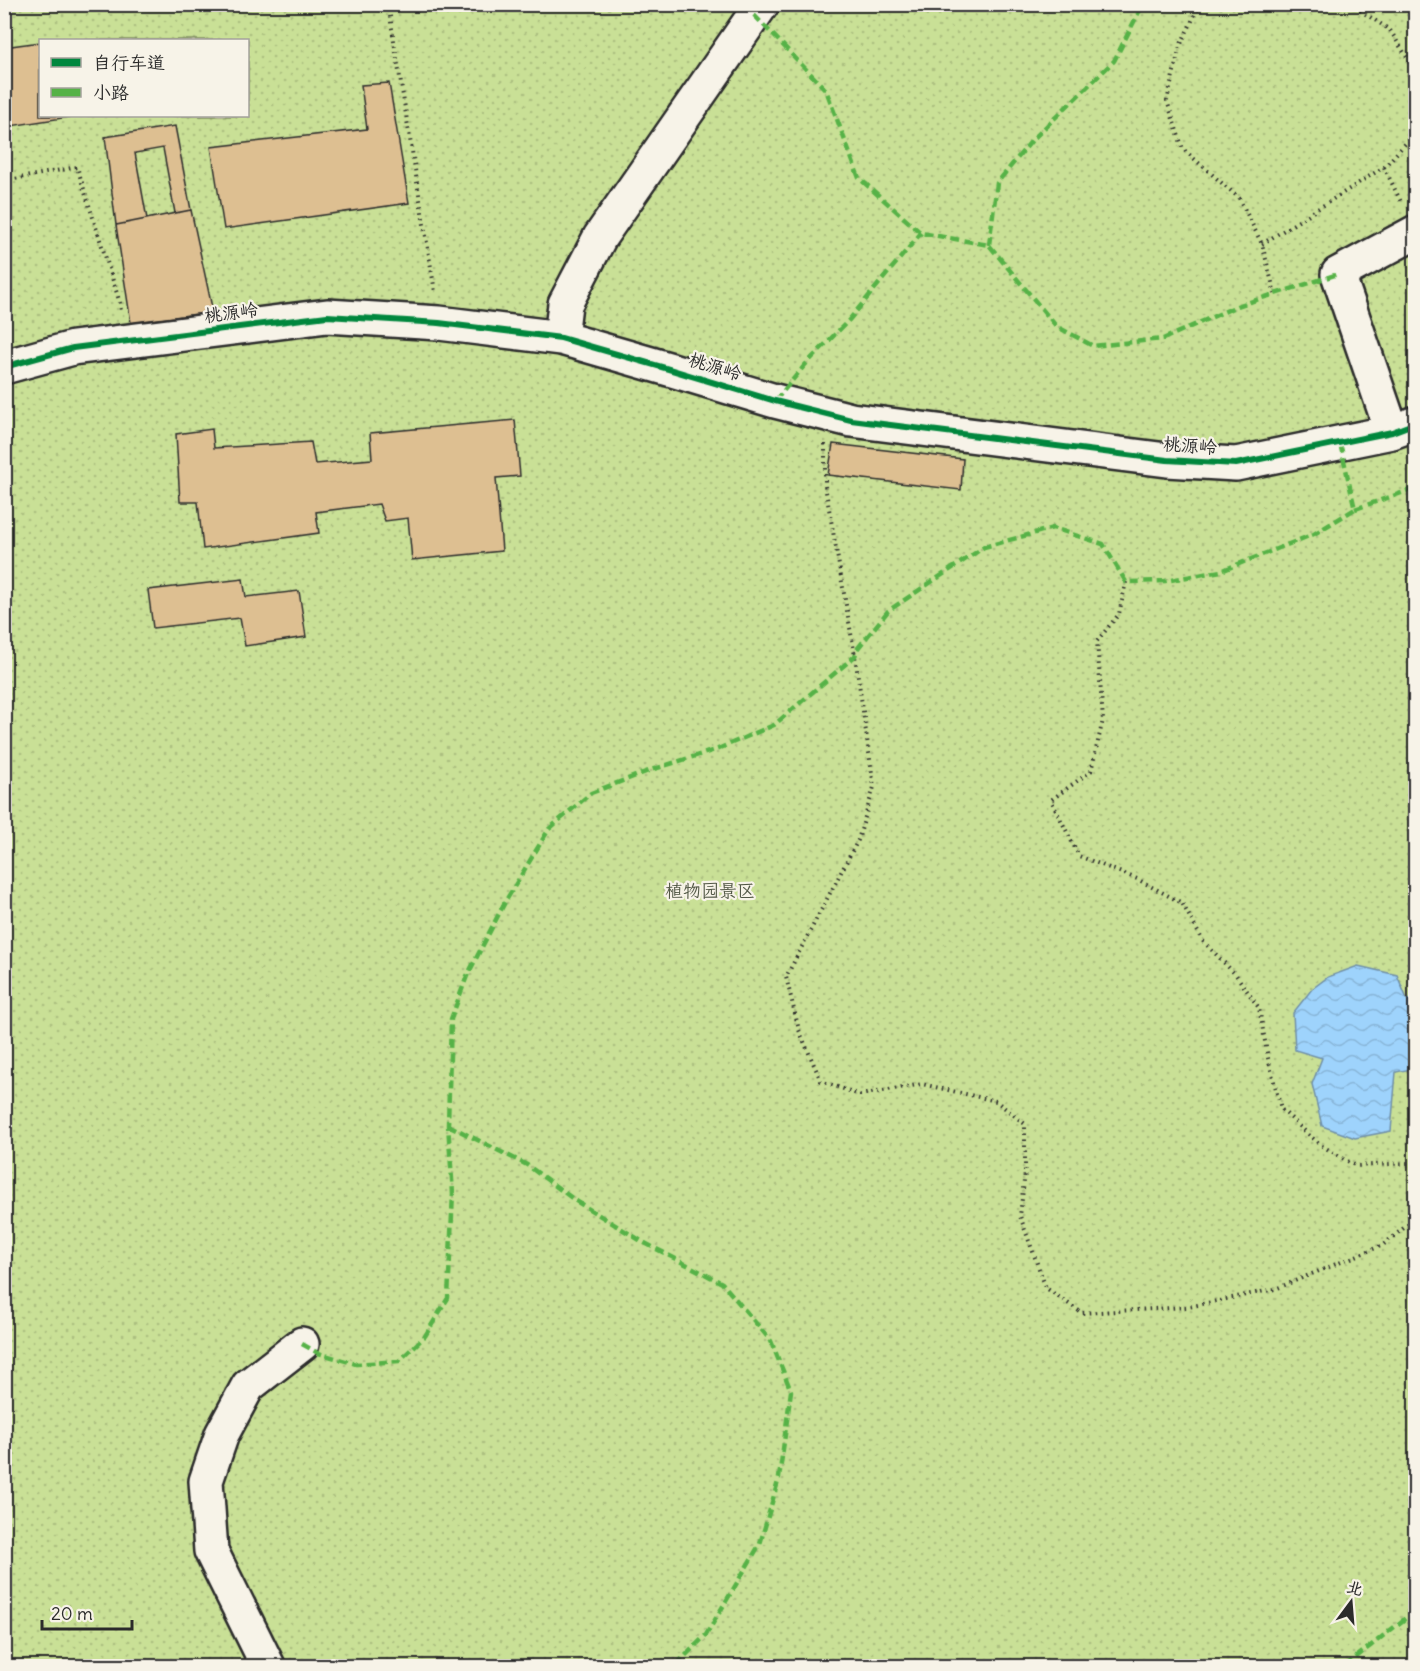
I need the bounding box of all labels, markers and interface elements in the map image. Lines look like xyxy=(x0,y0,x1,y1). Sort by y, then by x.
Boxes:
legend xyxy=(39,39,249,117)
text: 自行车道 xyxy=(93,51,165,74)
text: 小路 xyxy=(93,81,129,104)
street label: 桃源岭 xyxy=(203,298,259,327)
street label: 桃源岭 xyxy=(686,348,744,385)
street label: 桃源岭 xyxy=(1162,432,1218,459)
park label: 植物园景区 xyxy=(665,879,755,902)
north arrow xyxy=(1321,1572,1381,1632)
text: 北 xyxy=(1345,1576,1366,1599)
scale bar xyxy=(42,1593,132,1631)
text: 20 m xyxy=(51,1602,93,1625)

